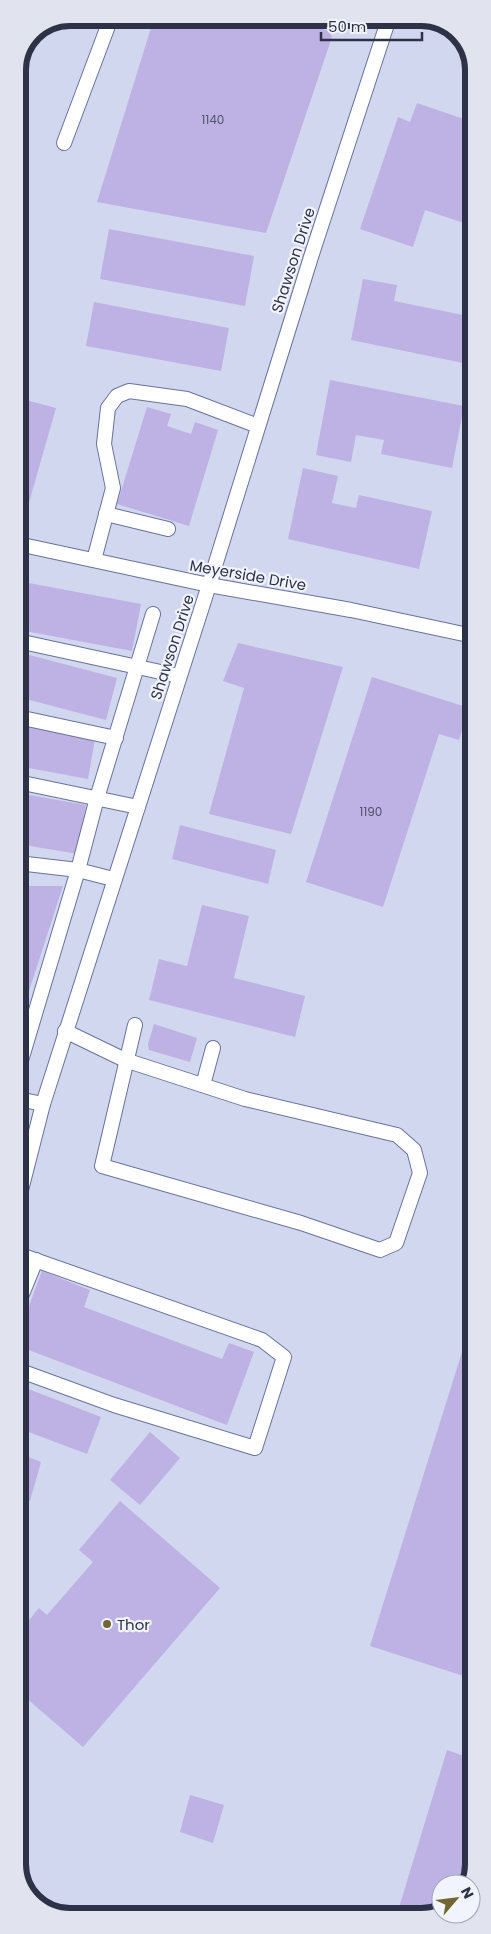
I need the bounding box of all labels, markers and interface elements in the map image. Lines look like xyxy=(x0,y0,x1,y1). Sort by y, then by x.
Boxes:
scale bar xyxy=(321,10,422,42)
text: 50 m xyxy=(328,16,366,37)
house number: 1140 xyxy=(202,111,224,128)
street label: Shawson Drive xyxy=(266,205,320,315)
street label: Meyerside Drive xyxy=(188,554,308,596)
street label: Shawson Drive xyxy=(145,592,199,702)
house number: 1190 xyxy=(360,803,382,820)
place label: Thor xyxy=(117,1614,150,1635)
marker: Thor xyxy=(101,1618,113,1630)
north arrow xyxy=(431,1874,481,1924)
text: N xyxy=(456,1884,479,1902)

